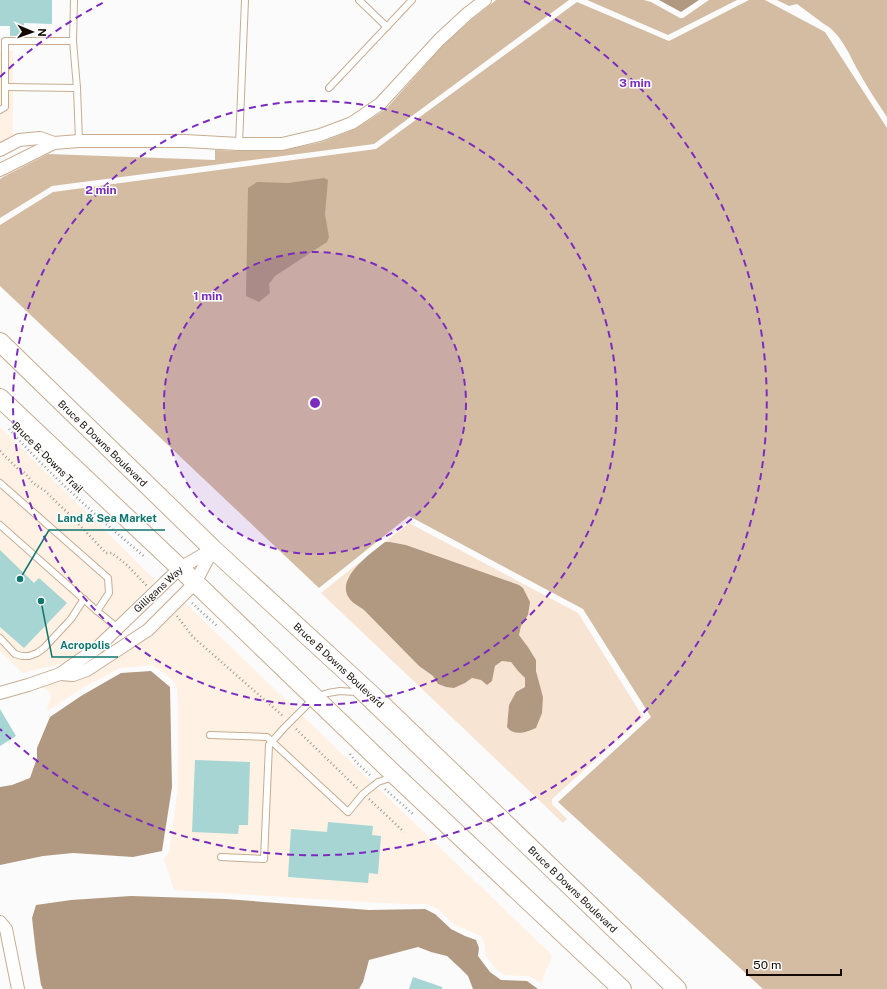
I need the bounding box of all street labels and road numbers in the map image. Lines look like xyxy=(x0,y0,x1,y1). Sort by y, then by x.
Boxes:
street label: Bruce B Downs Boulevard xyxy=(56,397,150,489)
street label: Bruce B. Downs Trail xyxy=(10,419,86,495)
street label: Gilligans Way xyxy=(131,563,185,615)
street label: Bruce B Downs Boulevard xyxy=(291,620,387,710)
street label: Bruce B Downs Boulevard xyxy=(526,843,620,935)

